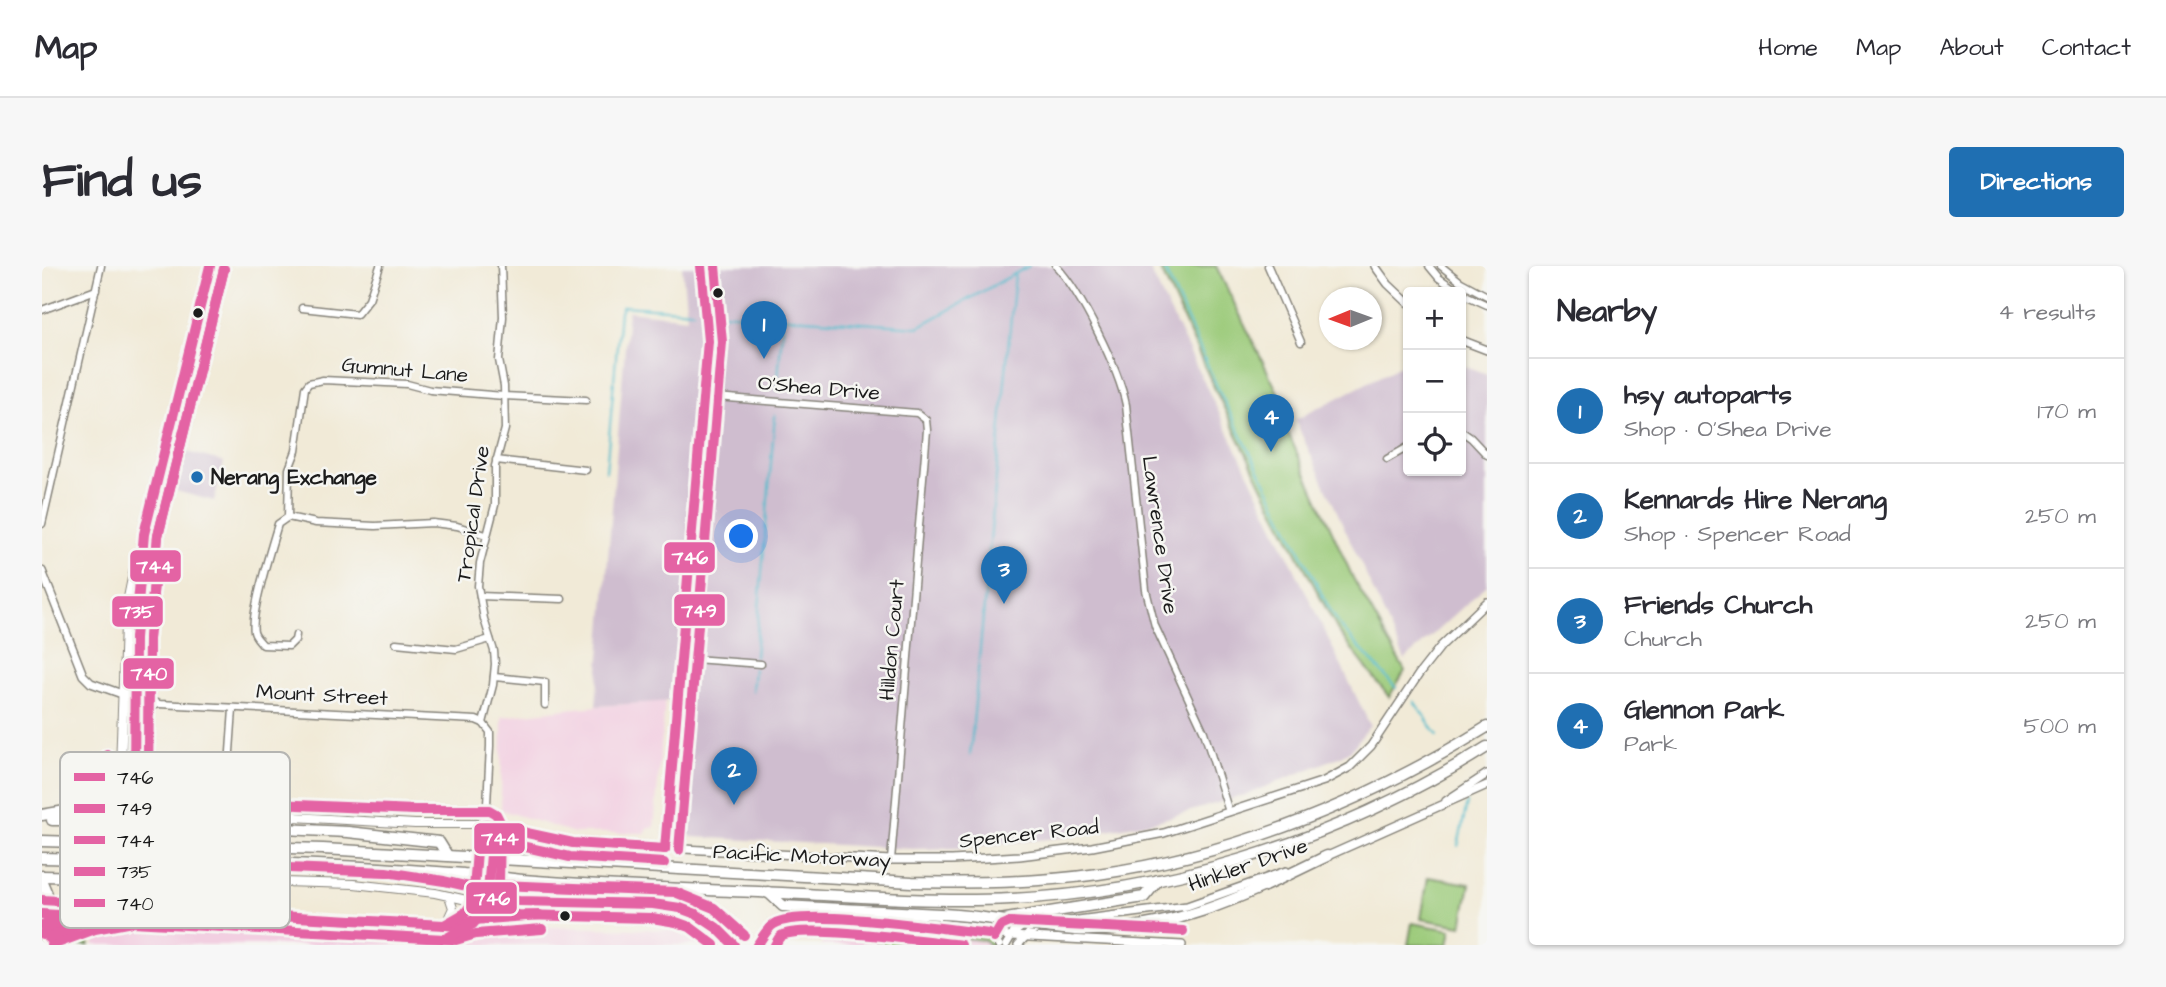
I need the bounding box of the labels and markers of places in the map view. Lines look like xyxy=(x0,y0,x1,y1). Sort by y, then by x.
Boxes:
unlabelled marker xyxy=(711,286,725,300)
pin: 1 xyxy=(741,301,787,359)
unlabelled marker xyxy=(191,306,205,320)
pin: 4 xyxy=(1248,394,1294,452)
place label: Nerang Exchange xyxy=(211,463,378,494)
marker: Nerang Exchange xyxy=(189,469,205,485)
pin: 3 xyxy=(981,546,1027,604)
pin: 2 xyxy=(711,747,757,805)
unlabelled marker xyxy=(558,909,572,923)

